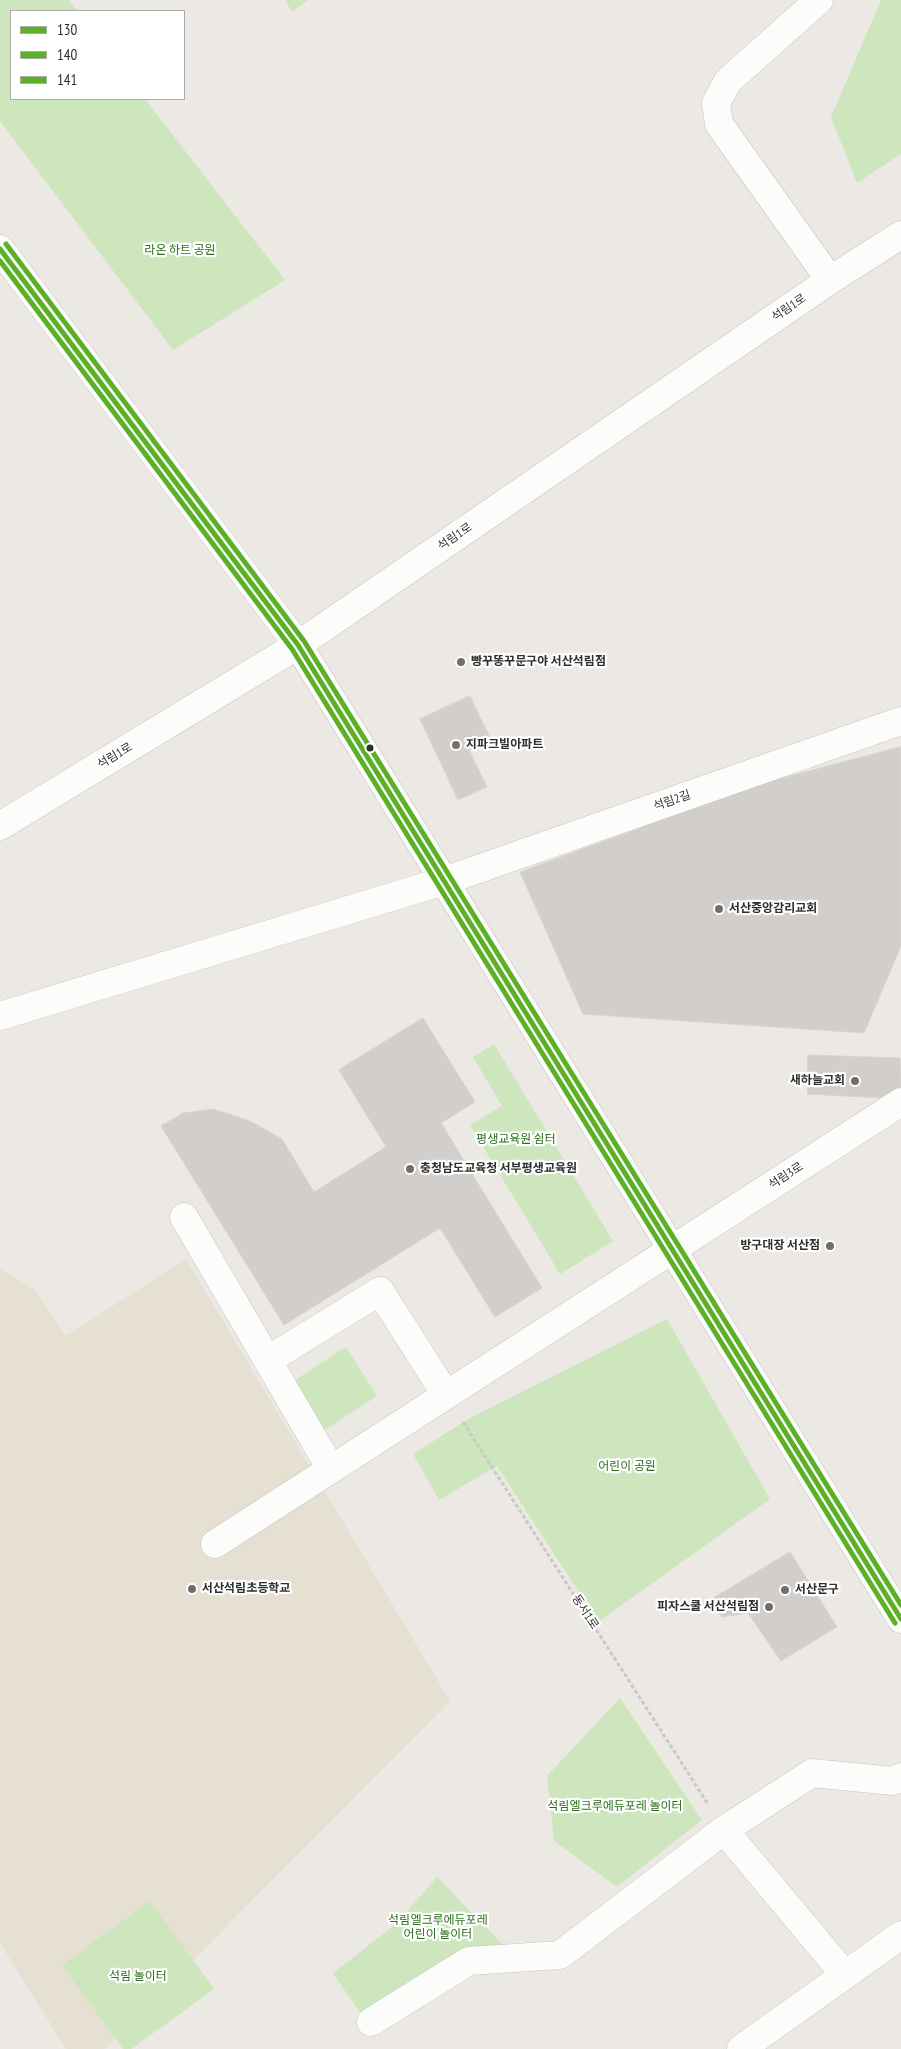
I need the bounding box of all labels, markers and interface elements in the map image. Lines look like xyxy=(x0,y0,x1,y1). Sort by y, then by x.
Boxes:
legend xyxy=(10,10,185,100)
text: 130 xyxy=(57,20,77,39)
text: 140 xyxy=(57,45,77,64)
text: 141 xyxy=(57,70,77,89)
park label: 라온 하트 공원 xyxy=(144,244,216,258)
street label: 석림1로 xyxy=(769,291,809,325)
street label: 석림1로 xyxy=(435,520,475,554)
place label: 빵꾸똥꾸문구야 서산석림점 xyxy=(471,655,606,669)
marker: 빵꾸똥꾸문구야 서산석림점 xyxy=(455,656,467,668)
place label: 지파크빌아파트 xyxy=(466,738,543,752)
marker: 지파크빌아파트 xyxy=(450,739,462,751)
street label: 석림1로 xyxy=(95,740,135,772)
unlabelled marker xyxy=(365,743,375,753)
street label: 석림2길 xyxy=(651,788,693,814)
place label: 서산중앙감리교회 xyxy=(729,902,817,916)
marker: 서산중앙감리교회 xyxy=(713,903,725,915)
place label: 새하늘교회 xyxy=(790,1074,845,1088)
marker: 새하늘교회 xyxy=(849,1075,861,1087)
park label: 평생교육원 쉼터 xyxy=(476,1133,556,1147)
street label: 석림3로 xyxy=(766,1159,806,1193)
place label: 충청남도교육청 서부평생교육원 xyxy=(420,1162,577,1176)
marker: 충청남도교육청 서부평생교육원 xyxy=(404,1163,416,1175)
place label: 방구대장 서산점 xyxy=(740,1239,820,1253)
marker: 방구대장 서산점 xyxy=(824,1240,836,1252)
park label: 어린이 공원 xyxy=(598,1460,656,1474)
place label: 서산석림초등학교 xyxy=(202,1582,290,1596)
marker: 서산석림초등학교 xyxy=(186,1583,198,1595)
place label: 서산문구 xyxy=(795,1583,839,1597)
marker: 서산문구 xyxy=(779,1584,791,1596)
street label: 동서1로 xyxy=(568,1592,602,1632)
place label: 피자스쿨 서산석림점 xyxy=(657,1600,759,1614)
marker: 피자스쿨 서산석림점 xyxy=(763,1601,775,1613)
park label: 석림엘크루에듀포레 놀이터 xyxy=(547,1800,683,1814)
park label: 석림엘크루에듀포레 어린이 놀이터 xyxy=(388,1914,488,1942)
park label: 석림 놀이터 xyxy=(109,1970,167,1984)

